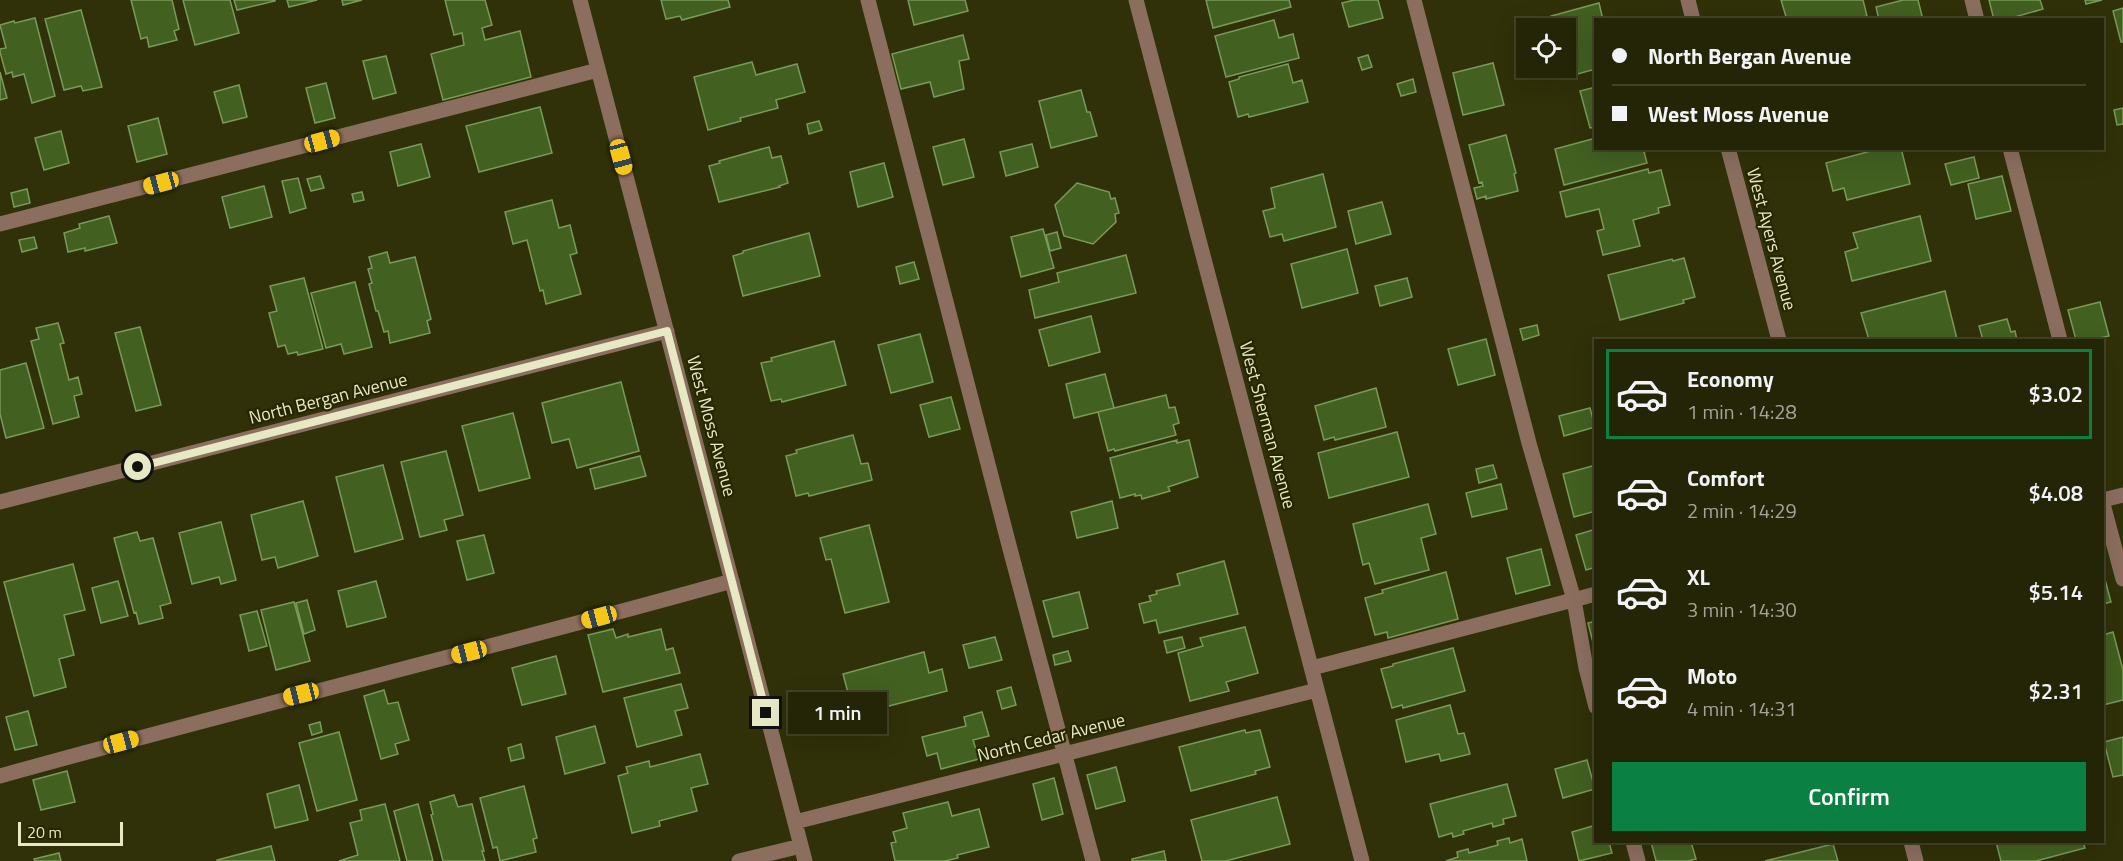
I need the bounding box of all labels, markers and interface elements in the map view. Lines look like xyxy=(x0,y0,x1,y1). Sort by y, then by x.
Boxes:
map controls xyxy=(1516,18,1576,78)
button: locate xyxy=(1516,18,1576,78)
text: North Bergan Avenue xyxy=(1648,39,1851,73)
text: West Moss Avenue xyxy=(1648,97,1829,131)
car xyxy=(302,128,342,154)
car xyxy=(608,137,634,177)
street label: West Ayers Avenue xyxy=(1740,165,1804,313)
car xyxy=(141,170,181,196)
street label: West Sherman Avenue xyxy=(1233,338,1303,512)
street label: West Moss Avenue xyxy=(680,353,744,499)
text: Economy xyxy=(1687,362,1774,396)
street label: North Bergan Avenue xyxy=(246,365,410,431)
icon: car xyxy=(1615,367,1669,421)
text: $3.02 xyxy=(2028,377,2083,411)
text: 1 min · 14:28 xyxy=(1687,396,1797,427)
route start xyxy=(124,453,151,480)
text: Comfort xyxy=(1687,461,1765,495)
icon: car xyxy=(1615,466,1669,520)
text: $4.08 xyxy=(2028,476,2083,510)
text: 2 min · 14:29 xyxy=(1687,495,1797,526)
text: XL xyxy=(1687,560,1710,594)
icon: car xyxy=(1615,565,1669,619)
text: $5.14 xyxy=(2028,575,2083,609)
text: 3 min · 14:30 xyxy=(1687,594,1797,625)
car xyxy=(579,604,619,630)
car xyxy=(449,639,489,665)
text: Moto xyxy=(1687,659,1737,693)
icon: car xyxy=(1615,664,1669,718)
text: $2.31 xyxy=(2028,674,2083,708)
car xyxy=(281,681,321,707)
callout: 1 min xyxy=(787,692,886,734)
text: 4 min · 14:31 xyxy=(1687,693,1797,724)
text: 1 min xyxy=(813,697,862,728)
route end xyxy=(752,699,779,726)
street label: North Cedar Avenue xyxy=(974,706,1128,768)
car xyxy=(101,729,141,755)
button: Confirm xyxy=(1612,762,2086,831)
scale bar xyxy=(18,819,123,846)
text: 20 m xyxy=(27,820,62,844)

